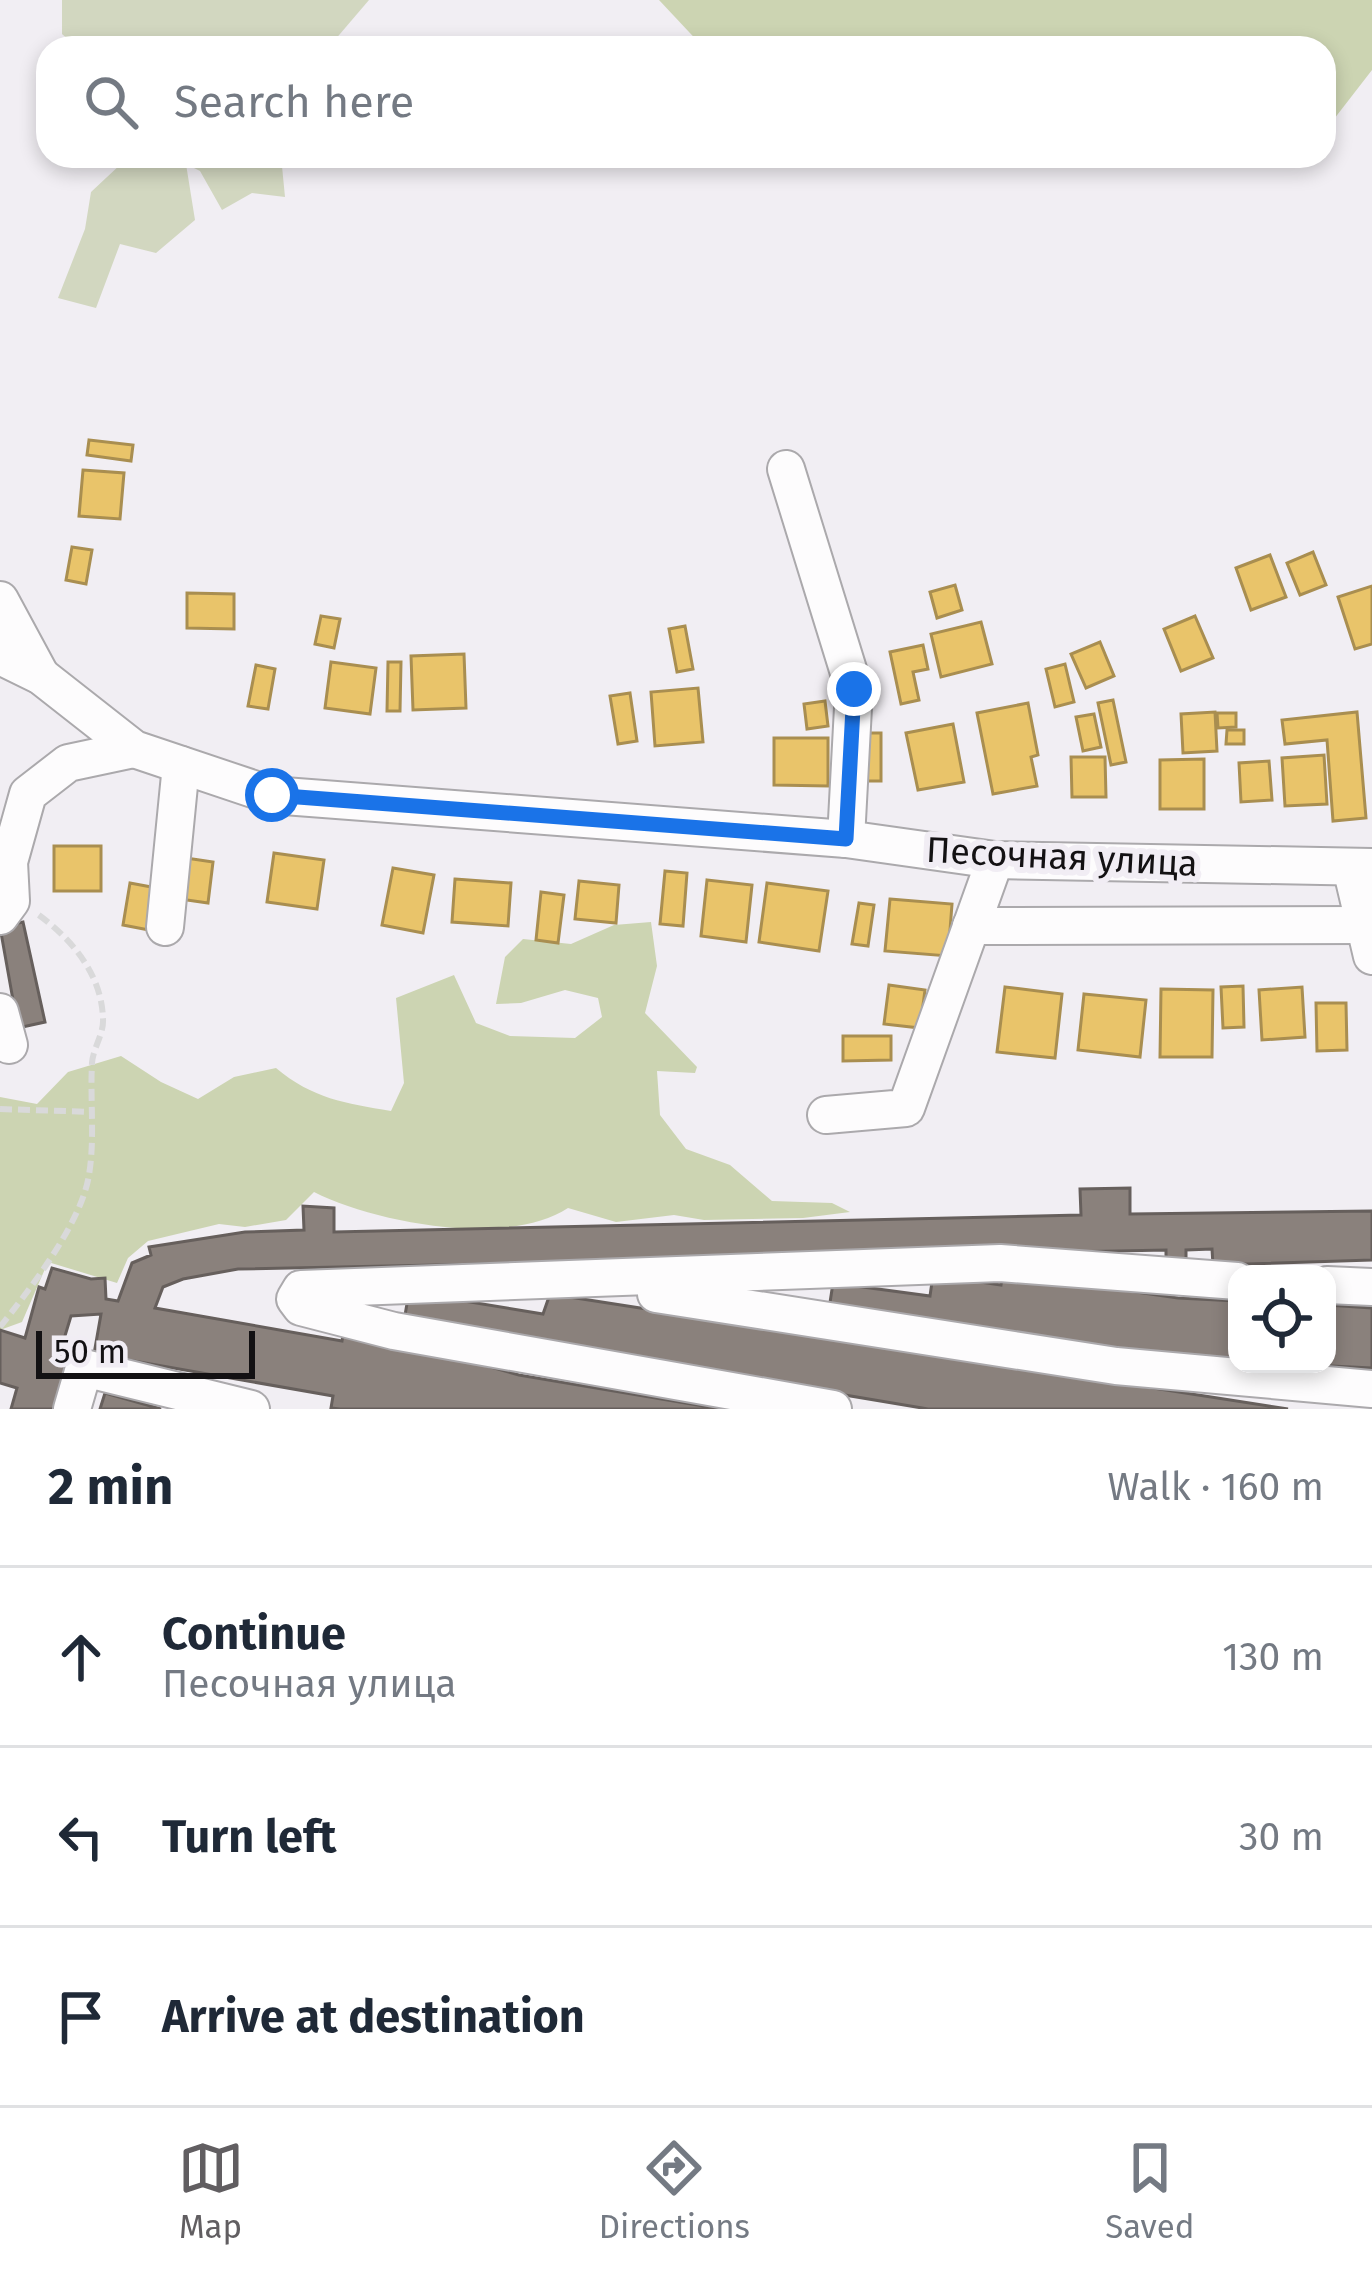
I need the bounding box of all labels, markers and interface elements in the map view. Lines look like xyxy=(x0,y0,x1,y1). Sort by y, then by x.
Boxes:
search box xyxy=(36,36,1336,168)
icon: search xyxy=(78,69,144,135)
text: Search here xyxy=(174,75,414,129)
route end xyxy=(827,662,881,716)
route start xyxy=(245,768,299,822)
street label: Песочная улица xyxy=(925,828,1199,886)
map controls xyxy=(1228,1265,1336,1373)
button: locate xyxy=(1228,1265,1336,1373)
scale bar xyxy=(36,1325,255,1378)
text: 50 m xyxy=(54,1332,126,1372)
text: 2 min xyxy=(48,1456,173,1518)
text: Walk · 160 m xyxy=(1108,1464,1324,1510)
text: Continue xyxy=(162,1607,346,1661)
icon: ahead xyxy=(48,1624,114,1690)
text: 130 m xyxy=(1222,1634,1324,1680)
text: Песочная улица xyxy=(162,1661,457,1707)
icon: left xyxy=(48,1804,114,1870)
text: Turn left xyxy=(162,1810,336,1864)
text: 30 m xyxy=(1239,1814,1324,1860)
icon: arrive xyxy=(48,1984,114,2050)
text: Arrive at destination xyxy=(162,1990,585,2044)
tab: Map xyxy=(178,2135,244,2247)
tab: Directions xyxy=(599,2135,750,2247)
tab: Saved xyxy=(1105,2135,1194,2247)

